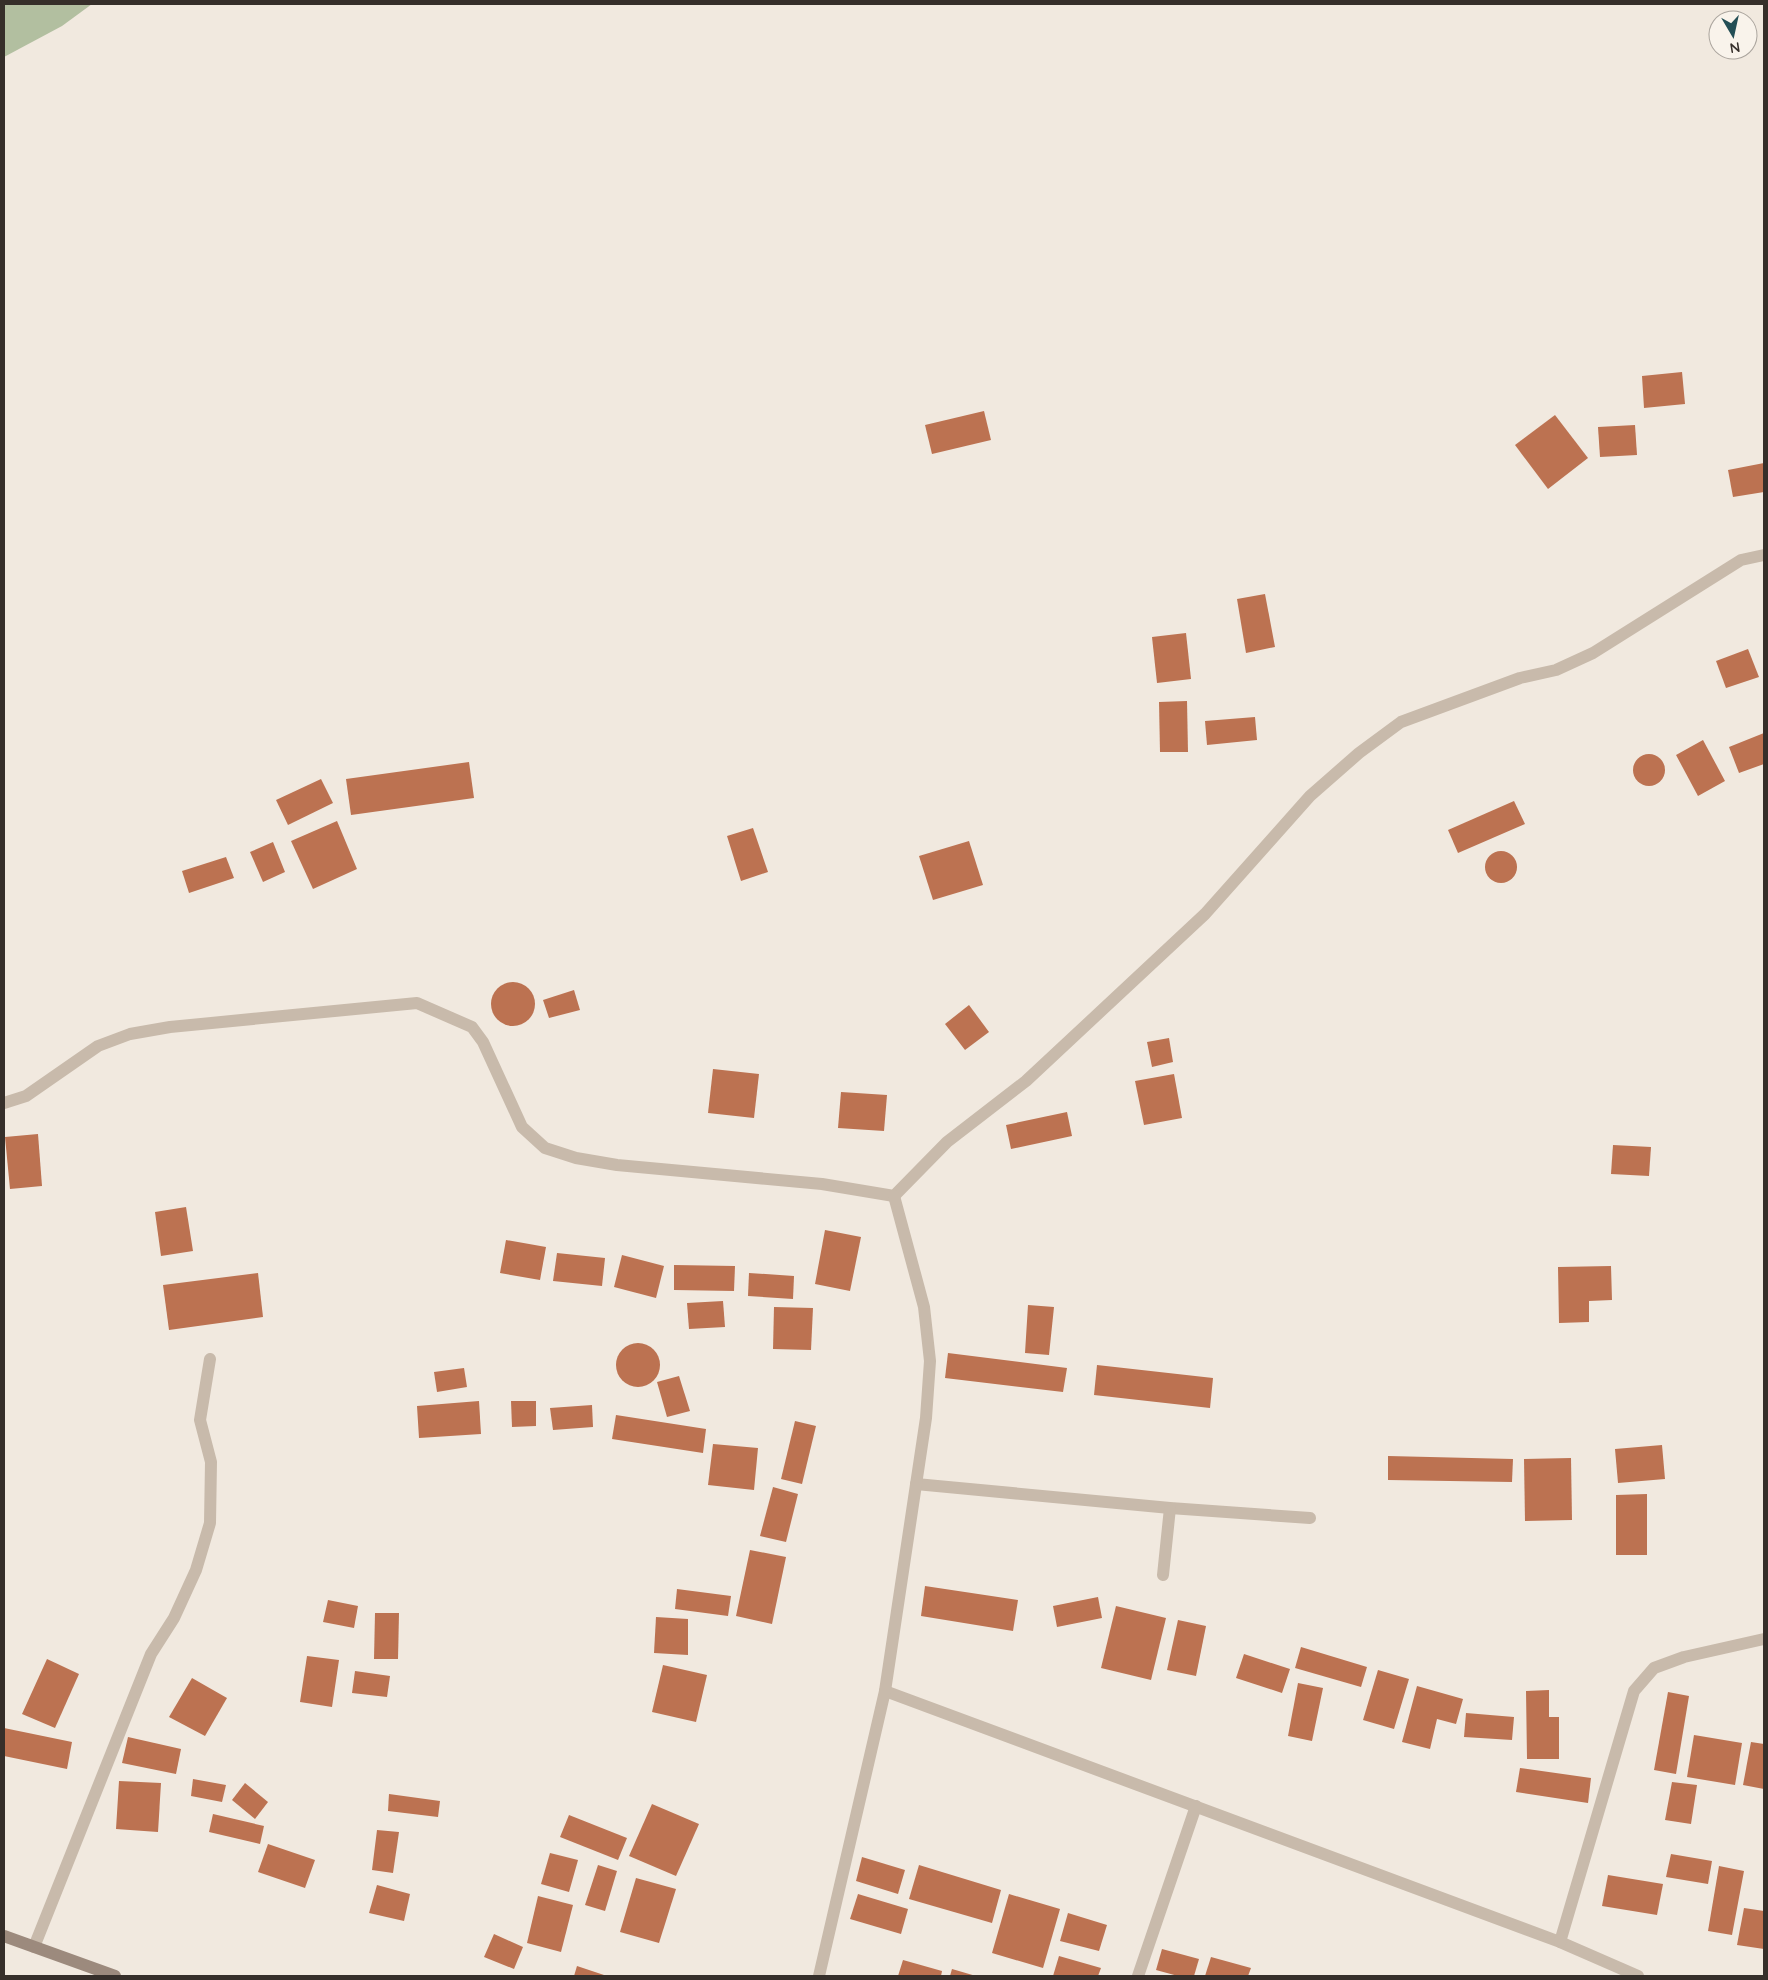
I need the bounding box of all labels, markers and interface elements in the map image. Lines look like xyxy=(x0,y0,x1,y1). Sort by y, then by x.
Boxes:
north arrow xyxy=(1708,10,1758,60)
text: N xyxy=(1729,38,1742,58)

